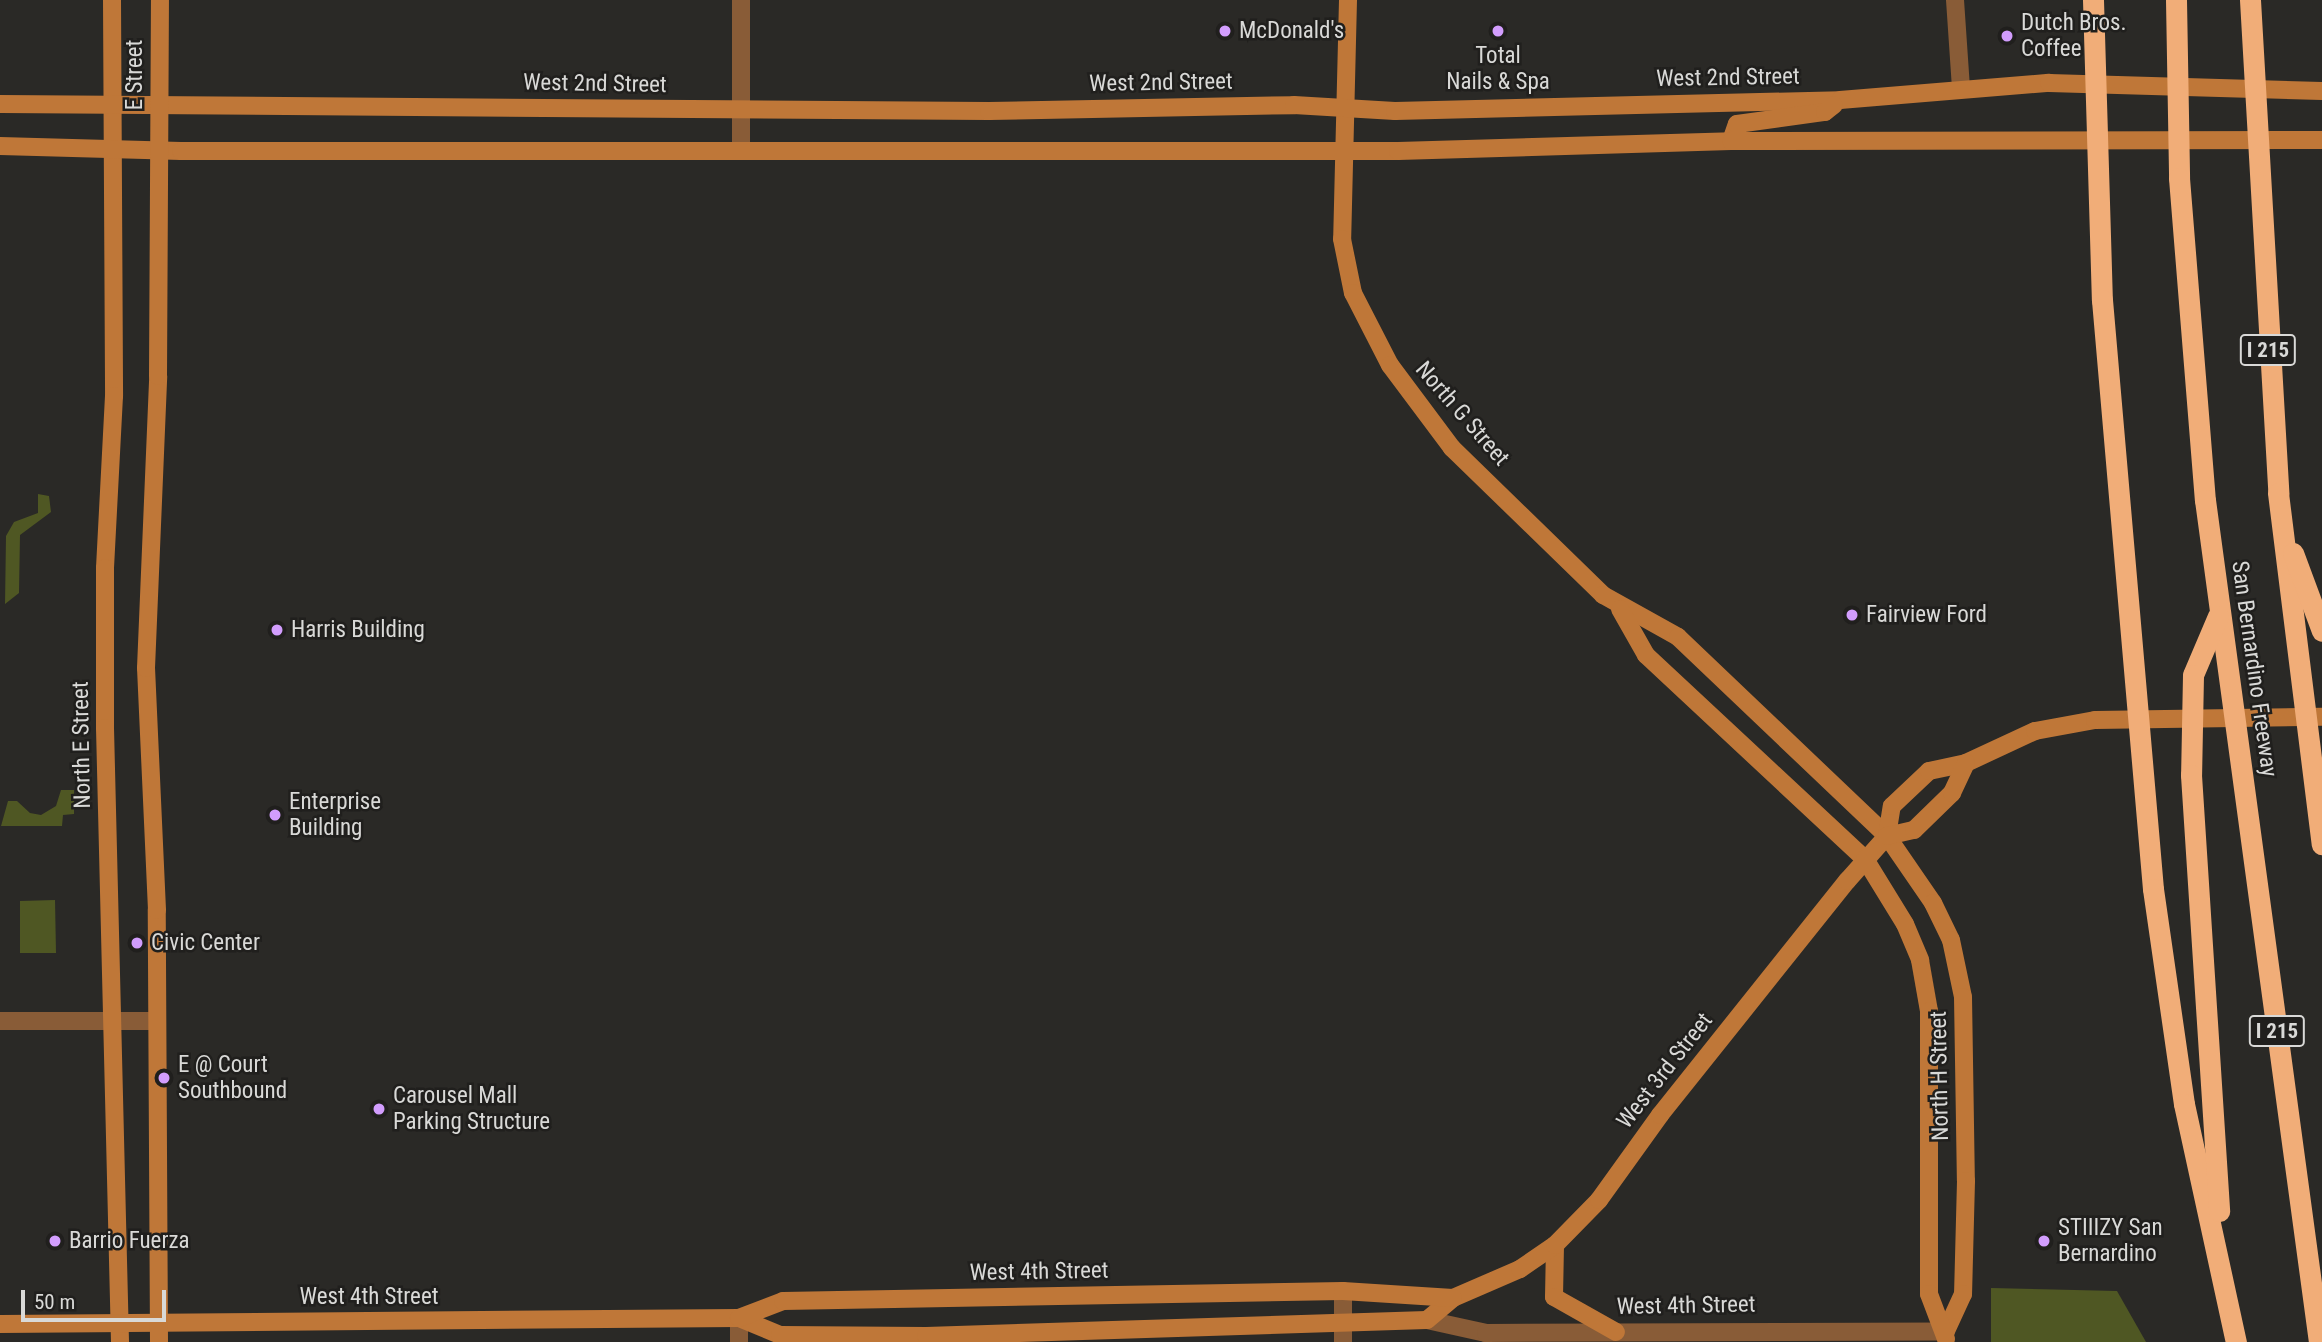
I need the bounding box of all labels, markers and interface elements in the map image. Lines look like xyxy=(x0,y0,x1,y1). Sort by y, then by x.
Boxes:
place label: Dutch Bros. Coffee xyxy=(2021,9,2126,63)
place label: McDonald's xyxy=(1239,17,1344,45)
marker: McDonald's xyxy=(1217,23,1233,39)
marker: Total Nails & Spa xyxy=(1490,23,1506,39)
marker: Dutch Bros. Coffee xyxy=(1999,28,2015,44)
street label: E Street xyxy=(121,40,149,110)
place label: Total Nails & Spa xyxy=(1446,42,1550,96)
street label: West 2nd Street xyxy=(1656,63,1800,93)
street label: West 2nd Street xyxy=(1089,68,1233,98)
street label: West 2nd Street xyxy=(523,69,667,99)
road number: I 215 xyxy=(2238,332,2298,368)
street label: North G Street xyxy=(1409,356,1515,472)
street label: San Bernardino Freeway xyxy=(2225,559,2283,779)
place label: Fairview Ford xyxy=(1866,601,1987,629)
marker: Fairview Ford xyxy=(1844,607,1860,623)
place label: Harris Building xyxy=(291,616,425,644)
marker: Harris Building xyxy=(269,622,285,638)
street label: North E Street xyxy=(67,681,97,809)
place label: Enterprise Building xyxy=(289,788,381,842)
marker: Enterprise Building xyxy=(267,807,283,823)
place label: Civic Center xyxy=(151,929,260,957)
marker: Civic Center xyxy=(129,935,145,951)
street label: West 3rd Street xyxy=(1611,1008,1719,1134)
street label: North H Street xyxy=(1925,1011,1955,1141)
road number: I 215 xyxy=(2247,1014,2307,1048)
place label: E @ Court Southbound xyxy=(178,1051,287,1105)
marker: E @ Court Southbound xyxy=(156,1070,172,1086)
place label: Carousel Mall Parking Structure xyxy=(393,1082,550,1136)
marker: Carousel Mall Parking Structure xyxy=(371,1101,387,1117)
place label: STIIIZY San Bernardino xyxy=(2058,1214,2163,1268)
place label: Barrio Fuerza xyxy=(69,1227,190,1255)
marker: Barrio Fuerza xyxy=(47,1233,63,1249)
marker: STIIIZY San Bernardino xyxy=(2036,1233,2052,1249)
street label: West 4th Street xyxy=(969,1257,1109,1287)
scale bar xyxy=(24,1276,170,1320)
street label: West 4th Street xyxy=(300,1283,438,1311)
text: 50 m xyxy=(34,1290,75,1314)
street label: West 4th Street xyxy=(1616,1291,1756,1321)

